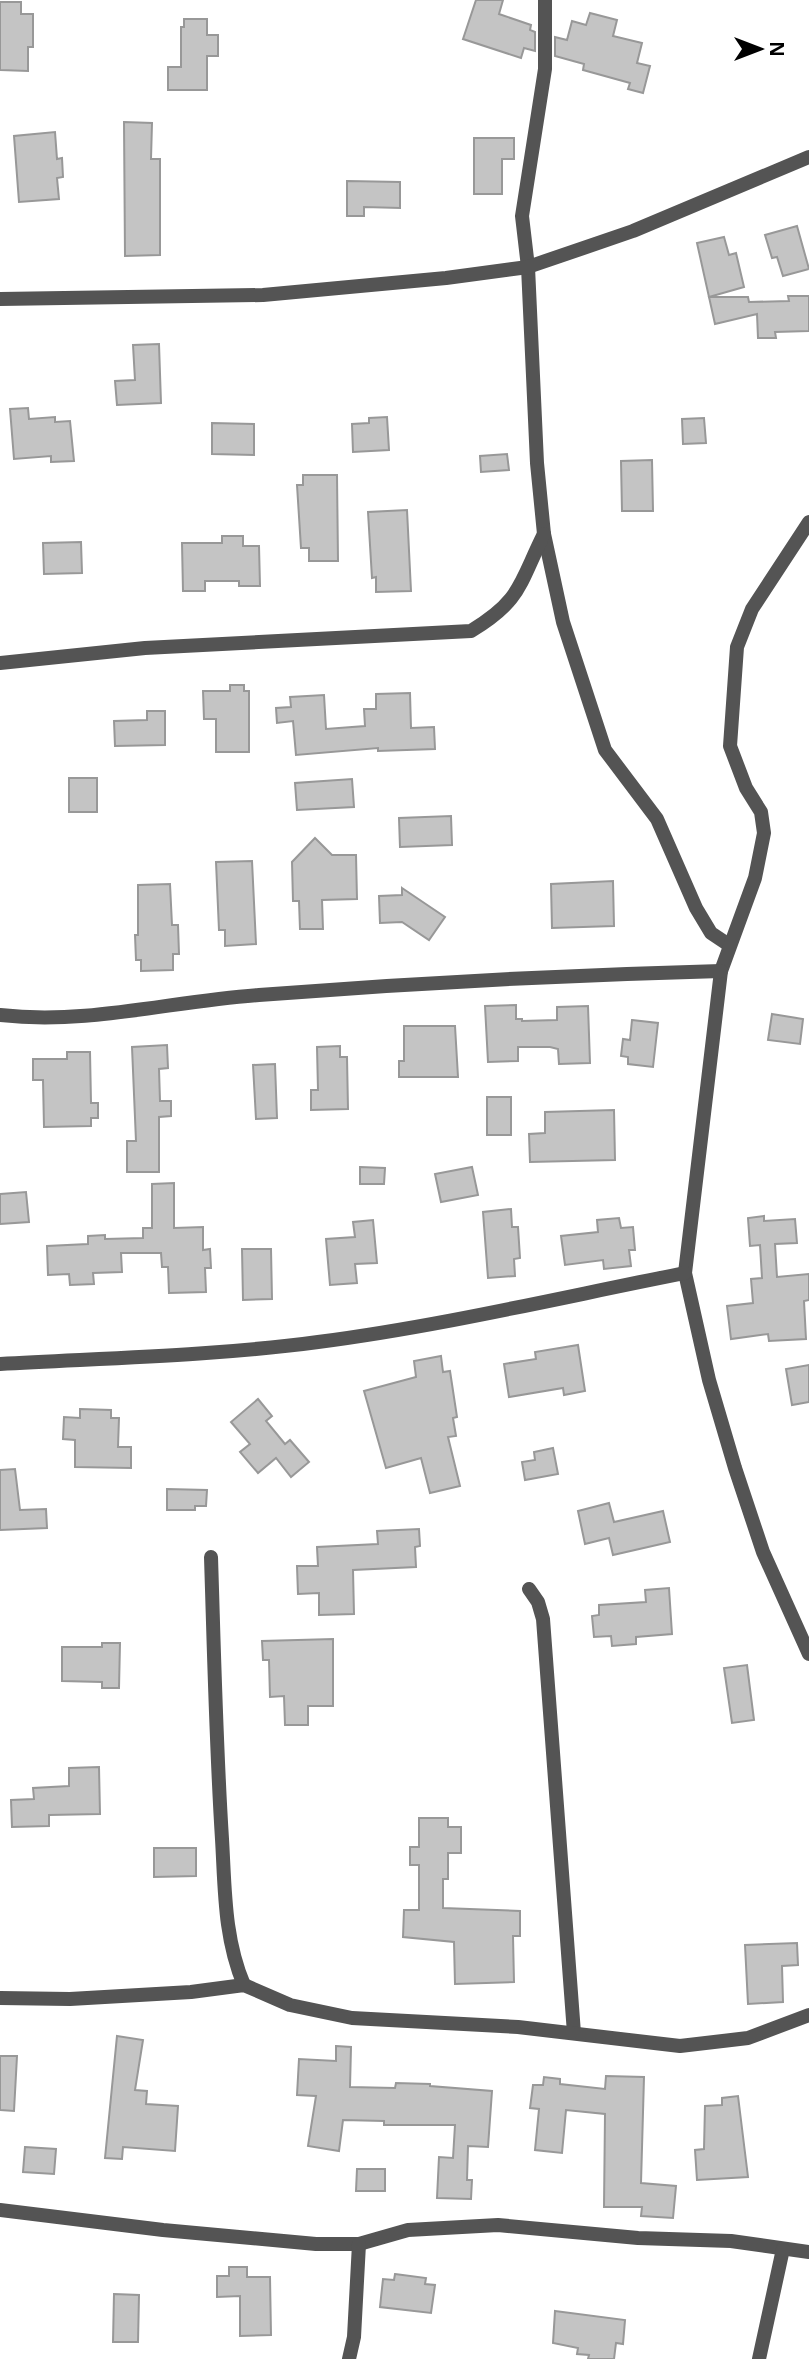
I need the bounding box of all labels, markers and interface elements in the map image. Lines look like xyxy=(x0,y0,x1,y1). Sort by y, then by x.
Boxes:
north arrow xyxy=(725,14,795,84)
text: N xyxy=(764,41,790,57)

